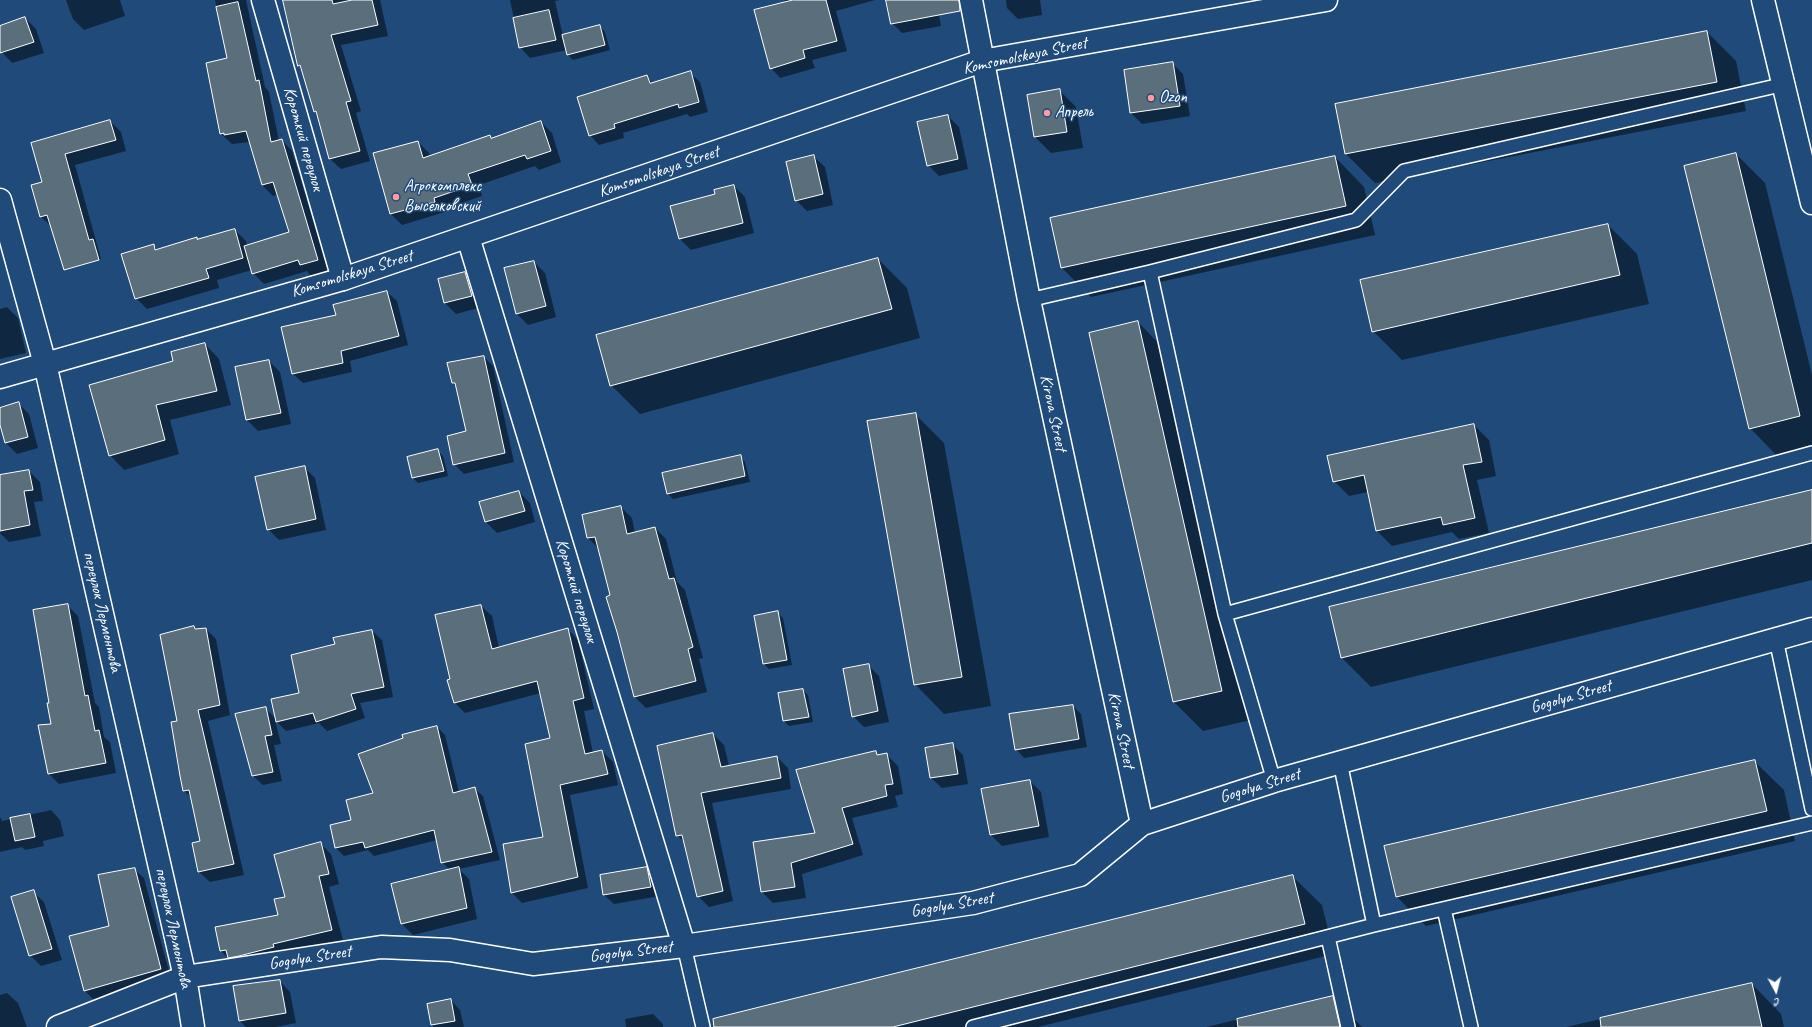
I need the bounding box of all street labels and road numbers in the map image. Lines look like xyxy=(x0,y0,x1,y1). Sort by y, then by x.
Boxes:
street label: Komsomolskaya Street xyxy=(961,33,1089,79)
street label: Короткий переулок xyxy=(278,85,328,193)
street label: Komsomolskaya Street xyxy=(596,142,722,202)
street label: Komsomolskaya Street xyxy=(289,246,415,302)
street label: Kirova Street xyxy=(1035,373,1071,453)
street label: Короткий переулок xyxy=(551,537,601,645)
street label: переулок Лермонтова xyxy=(78,550,126,674)
street label: Gogolya Street xyxy=(1528,676,1614,718)
street label: Kirova Street xyxy=(1103,690,1139,770)
street label: Gogolya Street xyxy=(1217,764,1303,808)
street label: переулок Лермонтова xyxy=(150,866,196,990)
street label: Gogolya Street xyxy=(909,888,995,922)
street label: Gogolya Street xyxy=(589,937,673,967)
street label: Gogolya Street xyxy=(267,941,353,975)

